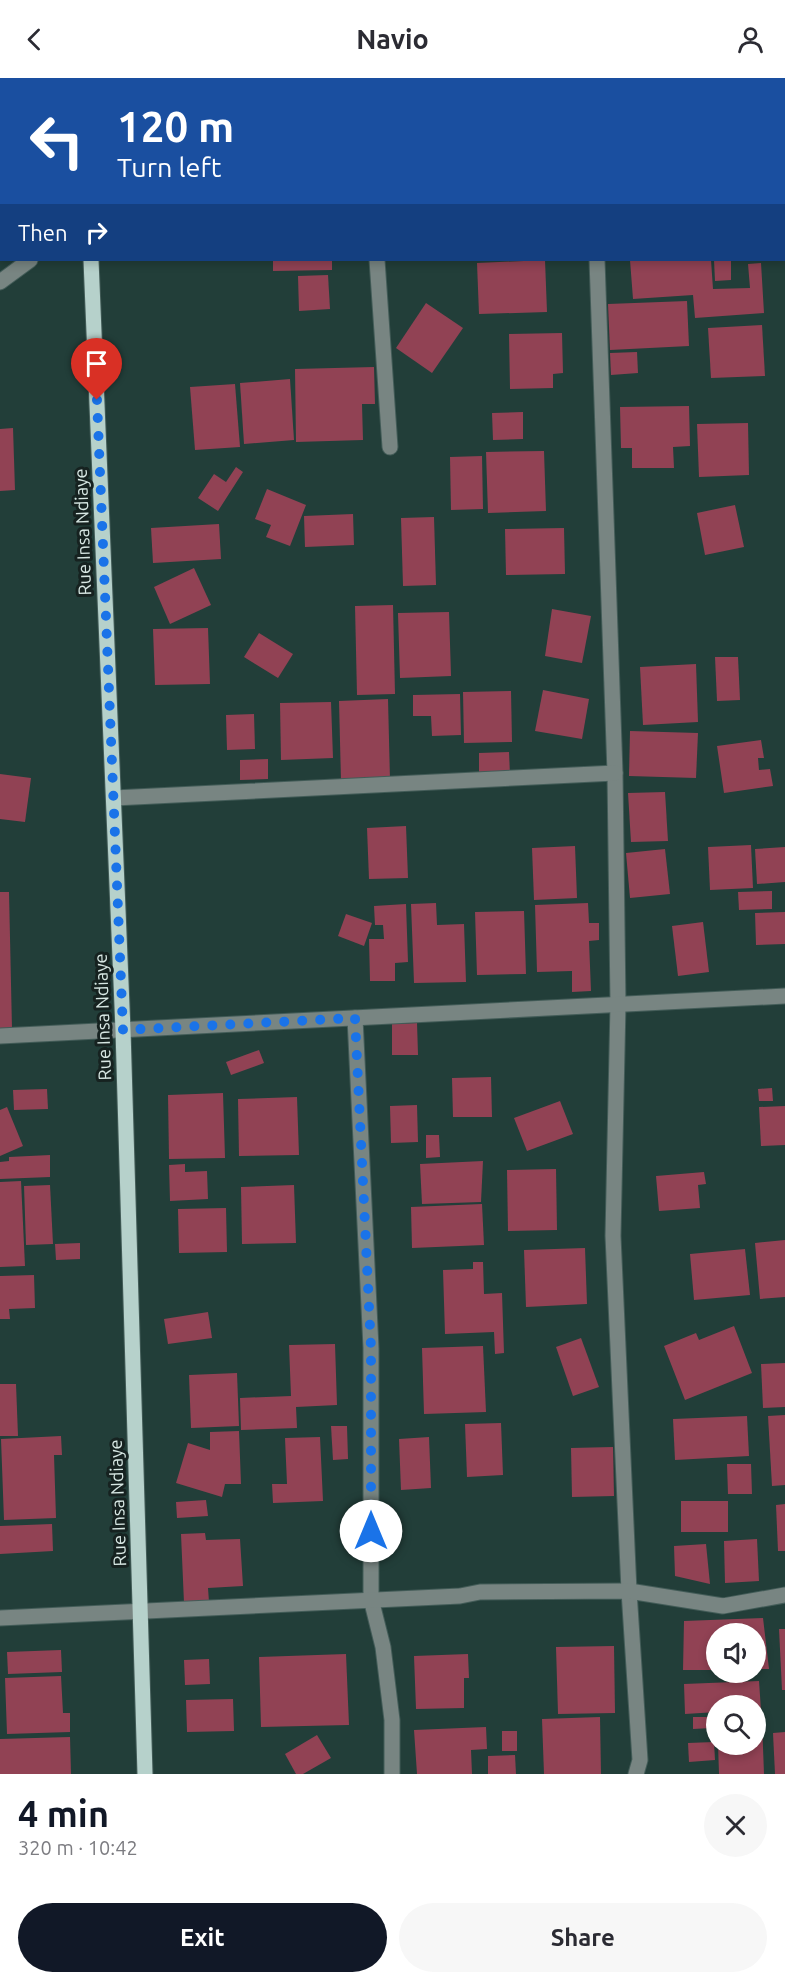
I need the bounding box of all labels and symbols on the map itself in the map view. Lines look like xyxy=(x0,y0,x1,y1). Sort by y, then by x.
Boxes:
pin xyxy=(71,338,122,400)
street label: Rue Insa Ndiaye xyxy=(70,468,94,596)
street label: Rue Insa Ndiaye xyxy=(90,953,114,1081)
street label: Rue Insa Ndiaye xyxy=(105,1439,129,1567)
position arrow xyxy=(339,1499,403,1563)

